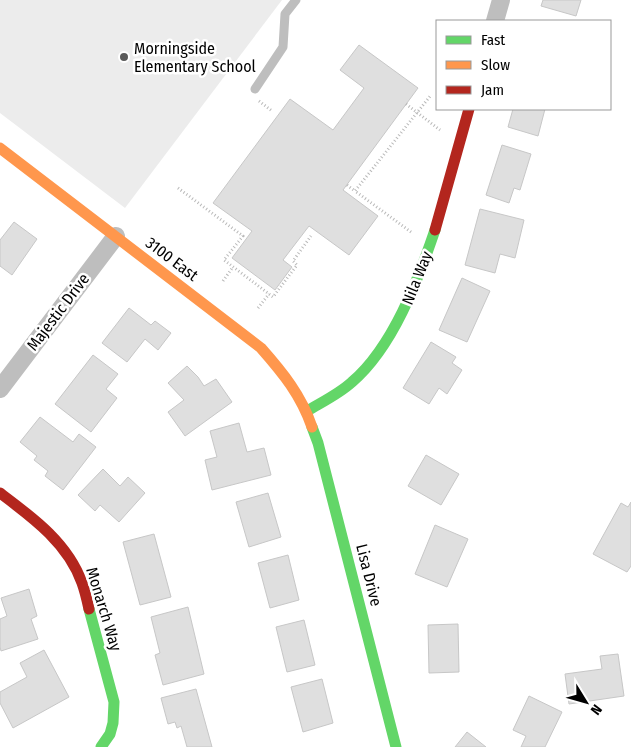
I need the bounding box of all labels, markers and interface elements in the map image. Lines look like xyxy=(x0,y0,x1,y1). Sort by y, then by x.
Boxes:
legend xyxy=(436,20,611,110)
text: Fast xyxy=(481,31,505,49)
place label: Morningside Elementary School xyxy=(134,39,256,76)
marker: Morningside Elementary School xyxy=(118,51,130,63)
text: Slow xyxy=(481,56,510,74)
text: Jam xyxy=(481,81,504,99)
street label: 3100 East xyxy=(142,233,203,285)
street label: Nila Way xyxy=(398,248,437,307)
street label: Majestic Drive xyxy=(23,270,93,354)
street label: Lisa Drive xyxy=(352,542,386,608)
street label: Monarch Way xyxy=(82,565,126,654)
north arrow xyxy=(561,677,611,727)
text: N xyxy=(587,701,605,718)

